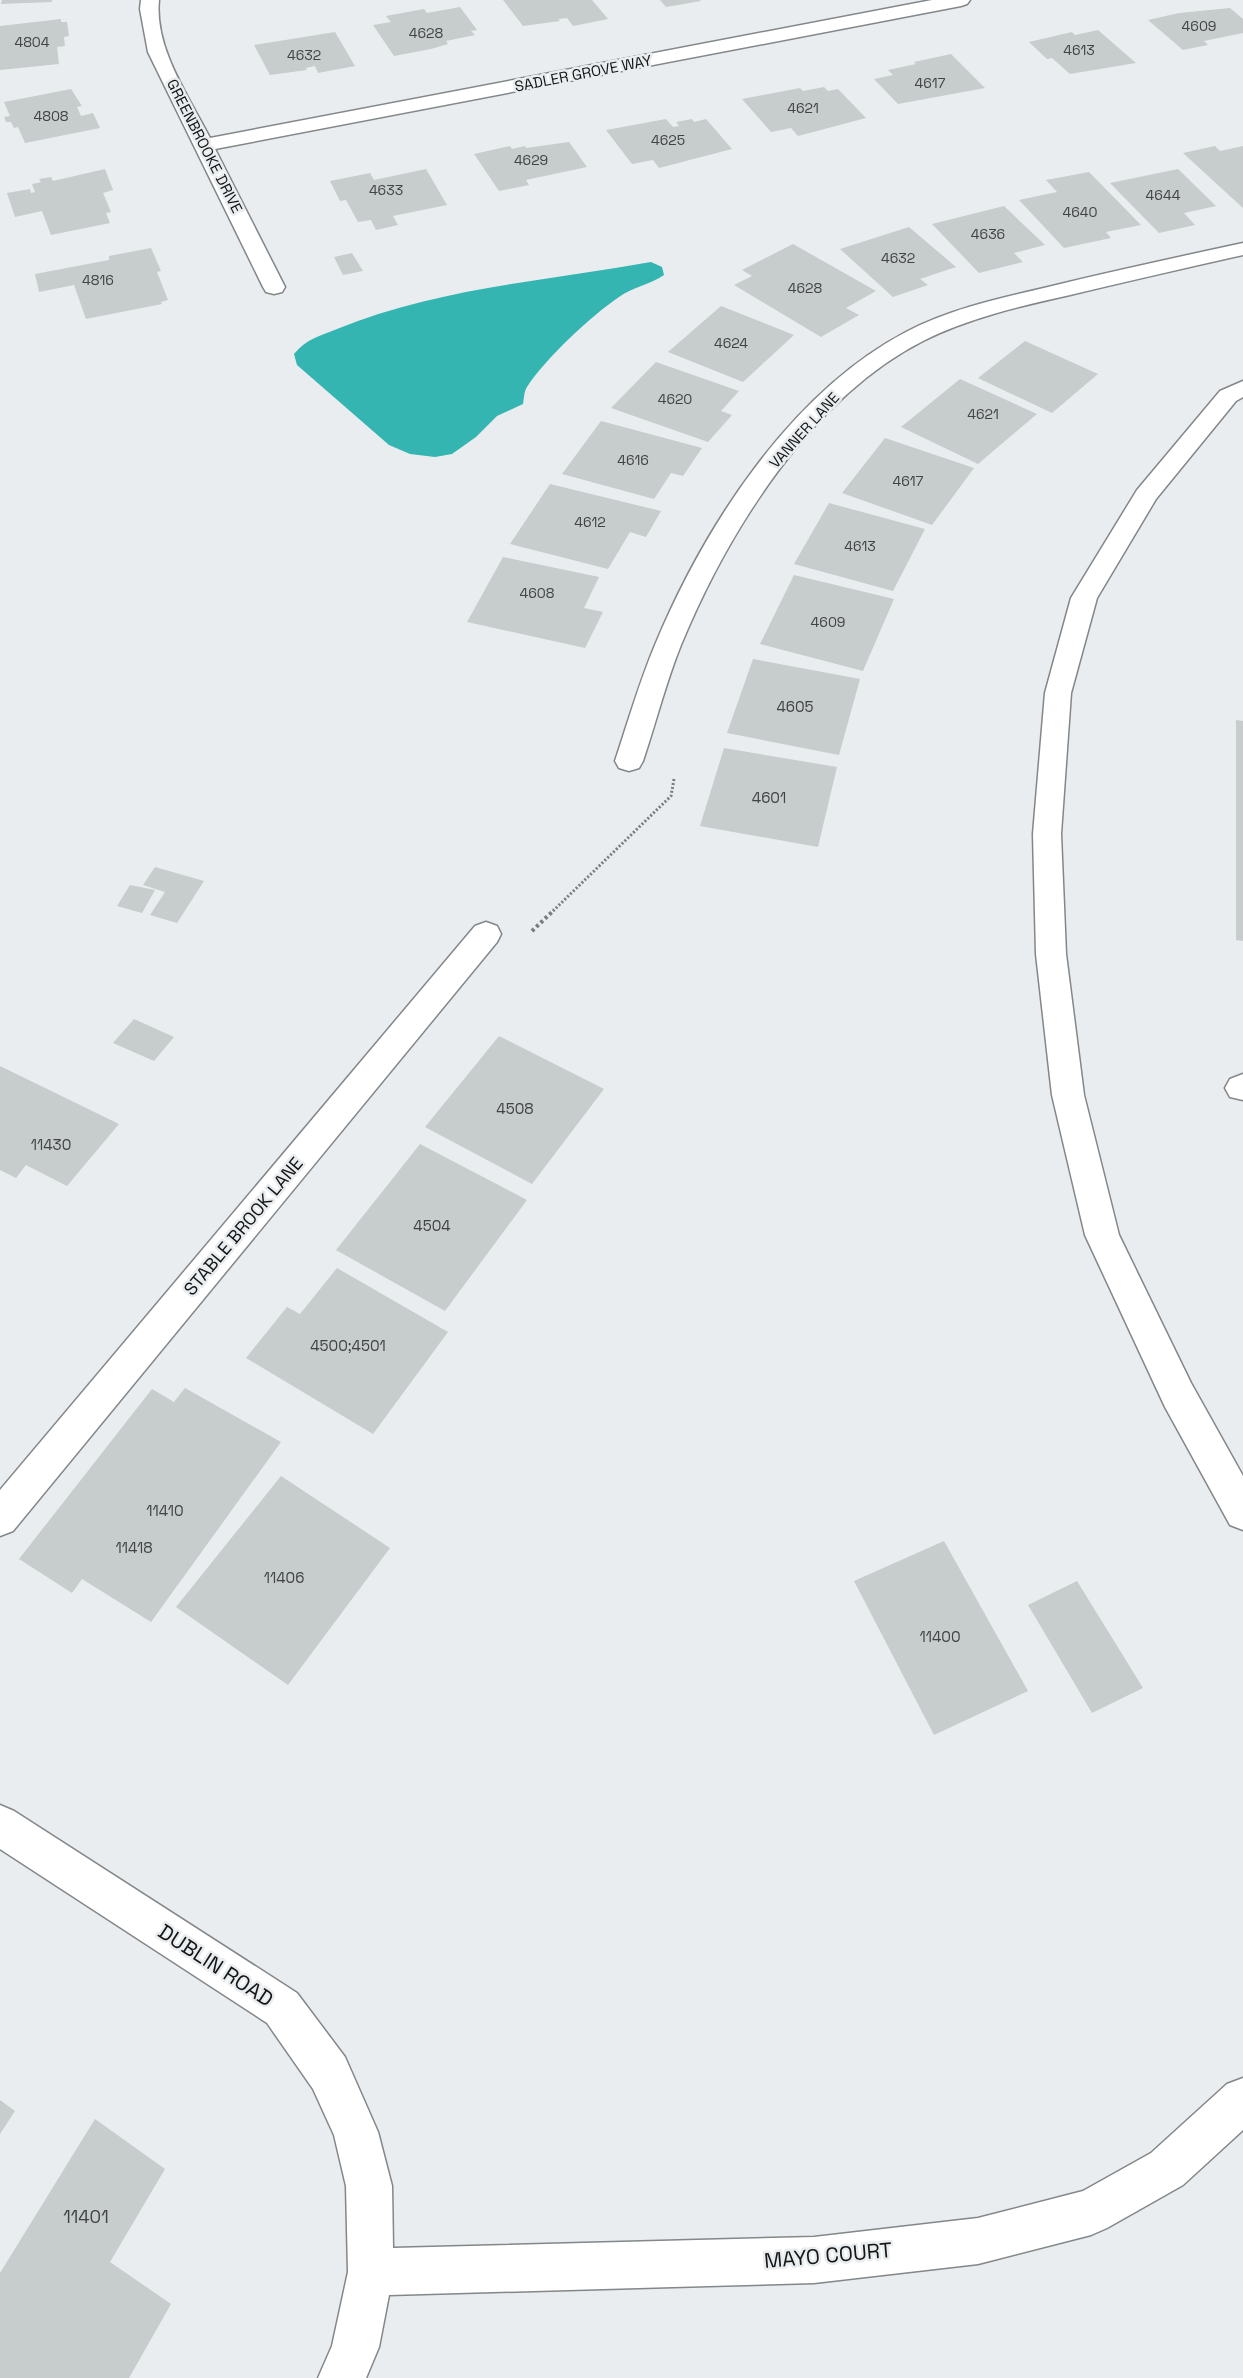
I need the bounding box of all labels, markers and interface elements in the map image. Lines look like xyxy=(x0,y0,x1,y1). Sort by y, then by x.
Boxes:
house number: 4609 xyxy=(1182,17,1216,35)
house number: 4628 xyxy=(409,24,443,42)
house number: 4804 xyxy=(14,33,50,51)
house number: 4613 xyxy=(1063,41,1095,59)
house number: 4632 xyxy=(287,46,321,64)
street label: SADLER GROVE WAY xyxy=(513,50,653,96)
house number: 4617 xyxy=(914,74,946,92)
street label: GREENBROOKE DRIVE xyxy=(163,76,247,216)
house number: 4621 xyxy=(787,99,819,117)
house number: 4808 xyxy=(33,107,69,125)
house number: 4625 xyxy=(651,131,685,149)
house number: 4629 xyxy=(514,151,548,169)
house number: 4633 xyxy=(369,181,403,199)
house number: 4644 xyxy=(1146,186,1181,204)
house number: 4640 xyxy=(1062,203,1098,221)
house number: 4636 xyxy=(971,225,1005,243)
house number: 4632 xyxy=(881,249,915,267)
house number: 4816 xyxy=(82,271,114,289)
house number: 4628 xyxy=(788,279,822,297)
house number: 4624 xyxy=(714,334,748,352)
street label: VANNER LANE xyxy=(765,388,843,472)
house number: 4620 xyxy=(658,390,692,408)
house number: 4621 xyxy=(967,405,999,423)
house number: 4616 xyxy=(617,451,649,469)
house number: 4617 xyxy=(892,472,924,490)
house number: 4612 xyxy=(574,513,606,531)
house number: 4613 xyxy=(844,537,876,555)
house number: 4608 xyxy=(519,584,555,602)
house number: 4609 xyxy=(811,613,845,631)
house number: 4605 xyxy=(776,697,814,716)
house number: 4601 xyxy=(752,788,786,807)
house number: 4508 xyxy=(496,1099,534,1118)
house number: 11430 xyxy=(31,1135,71,1154)
street label: STABLE BROOK LANE xyxy=(178,1152,308,1300)
house number: 4504 xyxy=(413,1216,451,1235)
house number: 4500;4501 xyxy=(310,1336,386,1355)
house number: 11410 xyxy=(146,1501,184,1520)
house number: 11418 xyxy=(115,1538,153,1557)
house number: 11406 xyxy=(264,1568,304,1587)
house number: 11400 xyxy=(919,1627,961,1646)
street label: DUBLIN ROAD xyxy=(153,1918,279,2012)
house number: 11401 xyxy=(63,2205,109,2228)
street label: MAYO COURT xyxy=(763,2236,893,2274)

